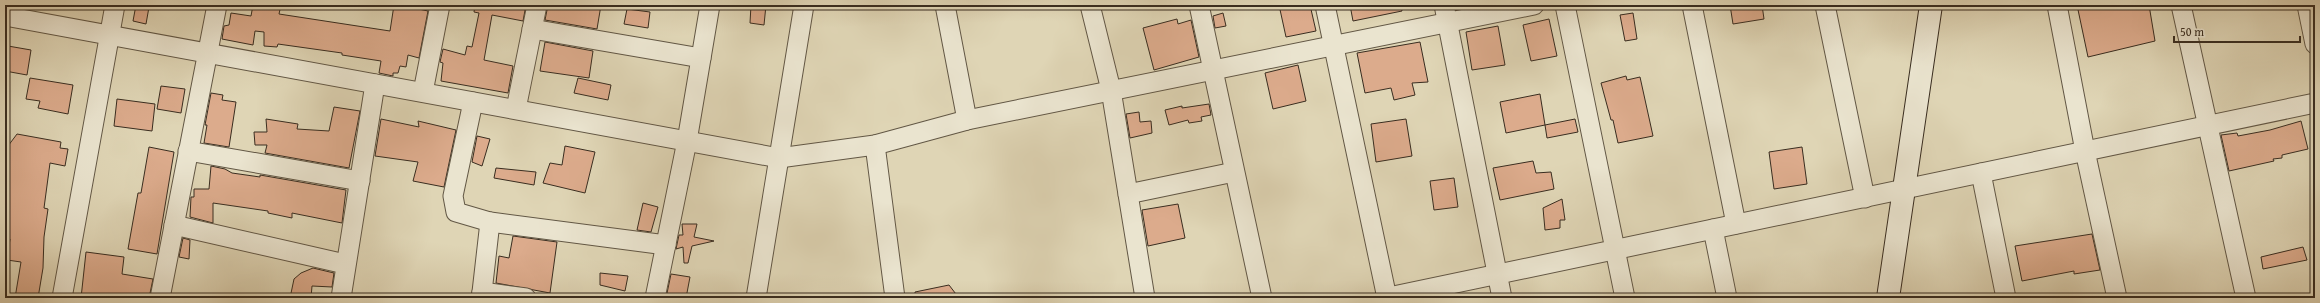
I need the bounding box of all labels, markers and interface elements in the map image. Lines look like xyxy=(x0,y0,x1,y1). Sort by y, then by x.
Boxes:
scale bar xyxy=(2174,18,2300,44)
text: 50 m xyxy=(2180,23,2204,40)

